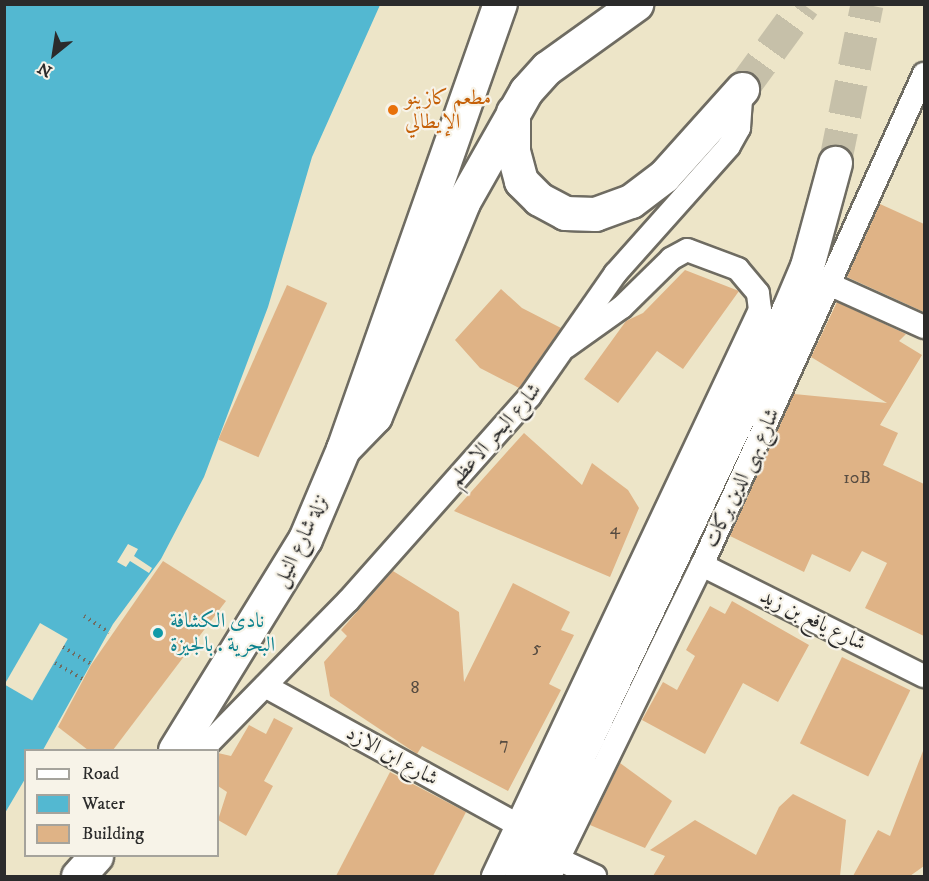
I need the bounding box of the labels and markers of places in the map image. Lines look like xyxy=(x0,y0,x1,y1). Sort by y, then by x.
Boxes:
place label: مطعم كازينو الإيطالي xyxy=(405,85,491,135)
marker: مطعم كازينو الإيطالي xyxy=(386,103,400,117)
place label: نادى الكشافة البحرية . بالجيزة xyxy=(170,608,275,658)
marker: نادى الكشافة البحرية . بالجيزة xyxy=(151,626,165,640)

